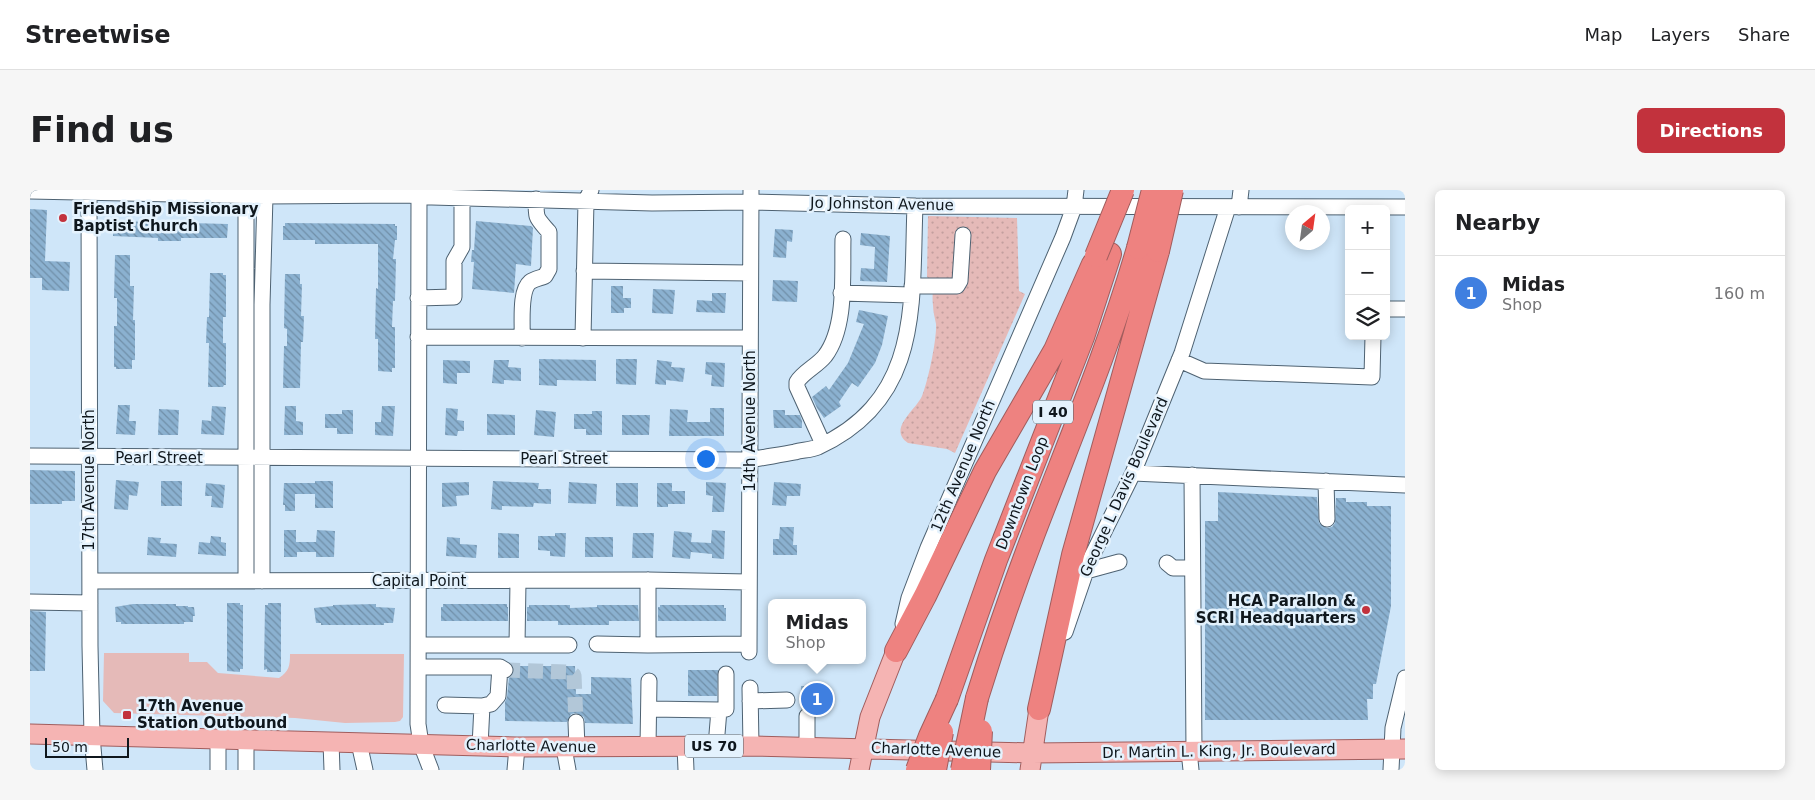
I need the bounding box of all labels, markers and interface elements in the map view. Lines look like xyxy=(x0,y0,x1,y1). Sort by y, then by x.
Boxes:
text: Streetwise xyxy=(25,21,171,49)
text: Map xyxy=(1584,24,1622,45)
text: Layers xyxy=(1650,24,1710,45)
text: Share xyxy=(1738,24,1790,45)
button: Directions xyxy=(1637,108,1785,153)
text: Find us xyxy=(30,110,174,150)
street label: Jo Johnston Avenue xyxy=(809,194,954,214)
place label: Friendship Missionary Baptist Church xyxy=(73,200,259,235)
north arrow xyxy=(1285,205,1330,250)
map controls xyxy=(1345,205,1390,340)
button: + xyxy=(1345,205,1390,250)
text: Nearby xyxy=(1455,211,1540,235)
marker: Friendship Missionary Baptist Church xyxy=(57,212,69,224)
button: − xyxy=(1345,250,1390,295)
text: Midas xyxy=(1502,273,1565,295)
text: 1 xyxy=(1465,284,1477,303)
text: 160 m xyxy=(1714,284,1765,303)
button: layers xyxy=(1345,295,1390,340)
text: Shop xyxy=(1502,295,1542,314)
street label: 14th Avenue North xyxy=(741,350,759,492)
street label: George L Davis Boulevard xyxy=(1076,394,1172,580)
street label: 12th Avenue North xyxy=(927,397,999,535)
road number: I 40 xyxy=(1033,400,1073,423)
street label: 17th Avenue North xyxy=(80,409,98,551)
street label: Downtown Loop xyxy=(992,434,1052,552)
your location xyxy=(693,446,719,472)
street label: Pearl Street xyxy=(115,449,203,467)
street label: Pearl Street xyxy=(520,450,608,468)
street label: Capital Point xyxy=(372,572,466,590)
place label: HCA Parallon & SCRI Headquarters xyxy=(1196,592,1356,627)
popup xyxy=(768,599,866,664)
marker: HCA Parallon & SCRI Headquarters xyxy=(1360,604,1372,616)
text: Midas xyxy=(785,611,849,633)
text: Shop xyxy=(785,633,826,652)
pin: 1 xyxy=(801,680,833,718)
place label: 17th Avenue Station Outbound xyxy=(137,697,287,732)
marker: 17th Avenue Station Outbound xyxy=(121,709,133,721)
road number: US 70 xyxy=(685,734,743,758)
scale bar xyxy=(45,735,129,758)
street label: Charlotte Avenue xyxy=(466,736,596,756)
text: 50 m xyxy=(52,739,88,755)
street label: Charlotte Avenue xyxy=(871,739,1001,761)
street label: Dr. Martin L. King, Jr. Boulevard xyxy=(1102,740,1336,762)

